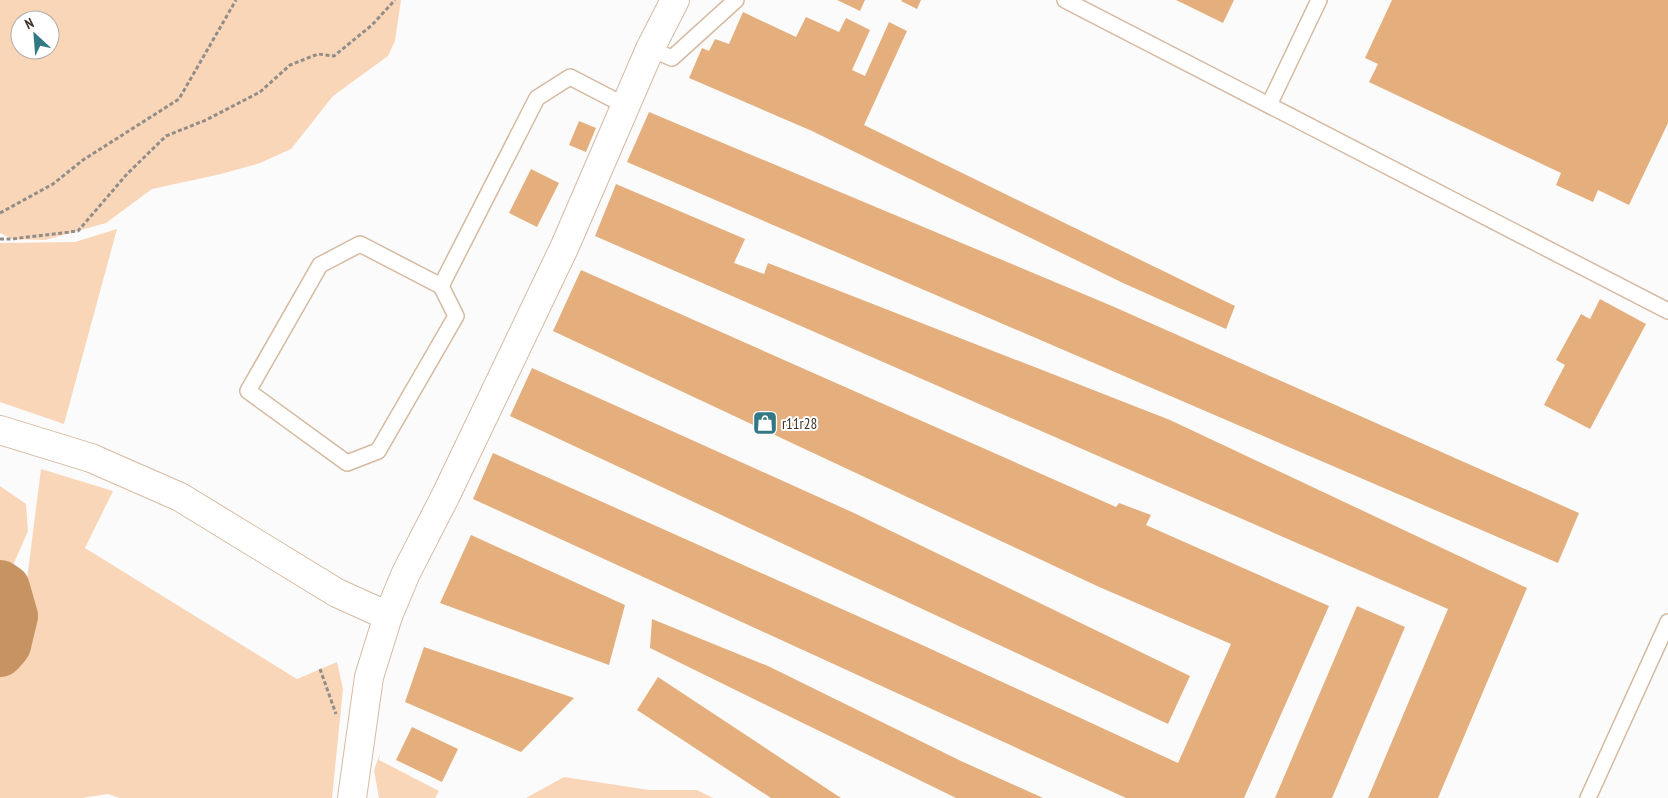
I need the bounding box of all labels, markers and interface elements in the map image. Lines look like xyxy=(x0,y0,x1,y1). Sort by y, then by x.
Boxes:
north arrow xyxy=(10,10,60,60)
text: N xyxy=(22,14,37,33)
shop icon: r11r28 xyxy=(752,410,778,436)
place label: r11r28 xyxy=(782,414,817,433)

